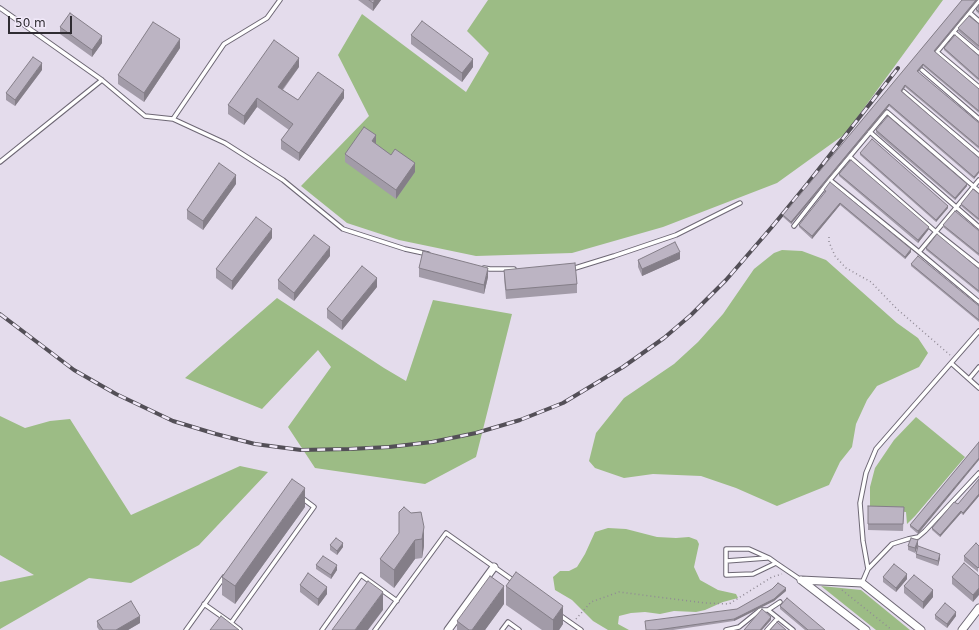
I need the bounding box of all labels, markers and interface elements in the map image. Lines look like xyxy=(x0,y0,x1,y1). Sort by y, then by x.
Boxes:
scale bar xyxy=(10,8,74,34)
text: 50 m xyxy=(15,16,46,30)

